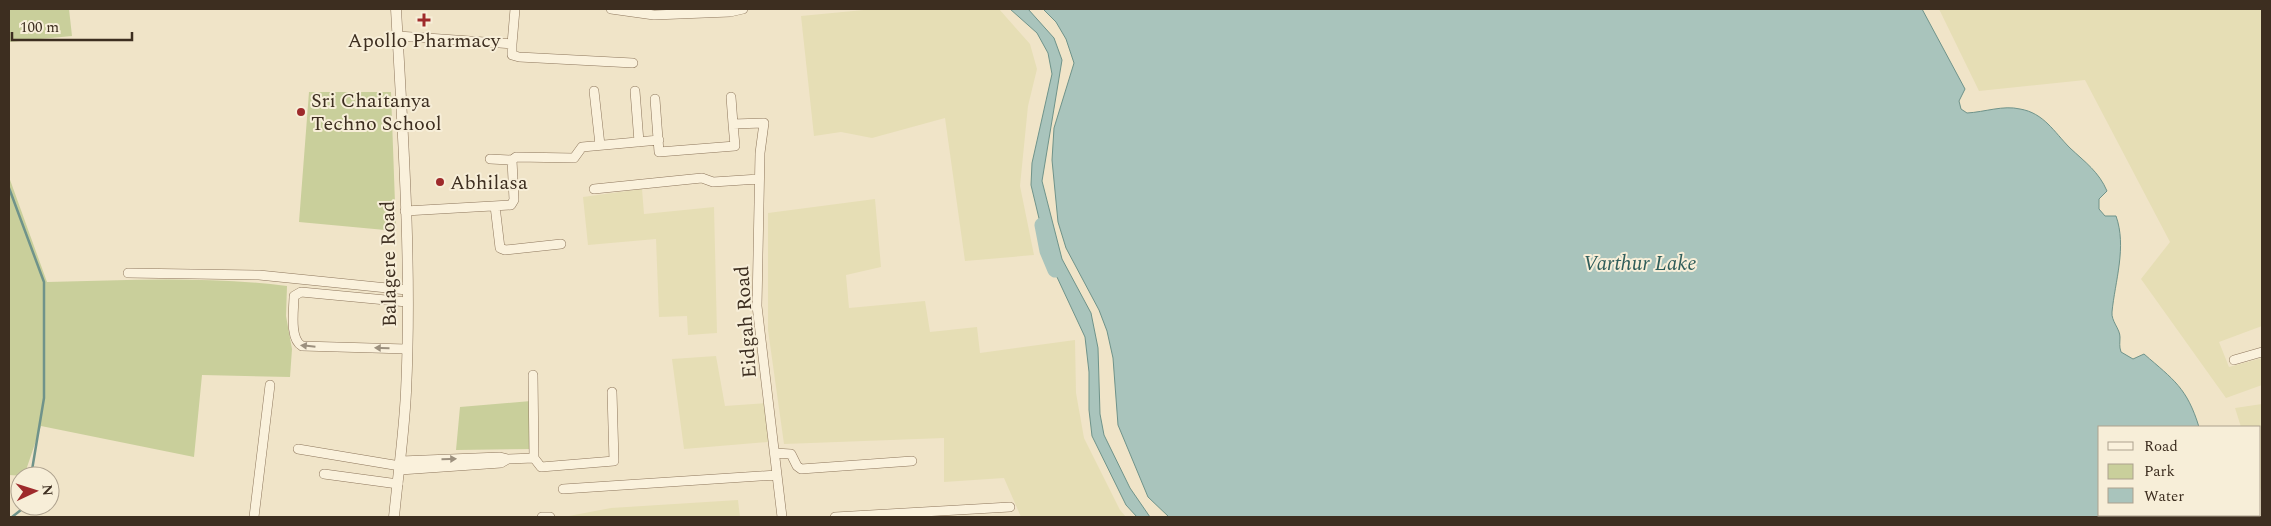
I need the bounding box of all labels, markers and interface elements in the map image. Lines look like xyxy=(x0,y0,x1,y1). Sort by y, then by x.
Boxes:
scale bar xyxy=(12,10,132,42)
marker: Apollo Pharmacy xyxy=(418,14,430,26)
text: 100 m xyxy=(20,16,59,39)
place label: Apollo Pharmacy xyxy=(348,26,502,56)
place label: Sri Chaitanya Techno School xyxy=(311,86,442,139)
marker: Sri Chaitanya Techno School xyxy=(295,106,307,118)
place label: Abhilasa xyxy=(450,168,528,198)
marker: Abhilasa xyxy=(434,176,446,188)
street label: Balagere Road xyxy=(373,200,405,327)
water label: Varthur Lake xyxy=(1583,248,1697,280)
street label: Eidgah Road xyxy=(727,265,765,379)
one-way arrow xyxy=(300,341,316,349)
one-way arrow xyxy=(374,344,390,352)
legend xyxy=(2098,426,2261,516)
text: Road xyxy=(2144,435,2178,458)
one-way arrow xyxy=(442,455,458,463)
text: Park xyxy=(2144,460,2175,483)
north arrow xyxy=(10,466,60,516)
text: N xyxy=(37,484,58,497)
text: Water xyxy=(2144,485,2184,508)

